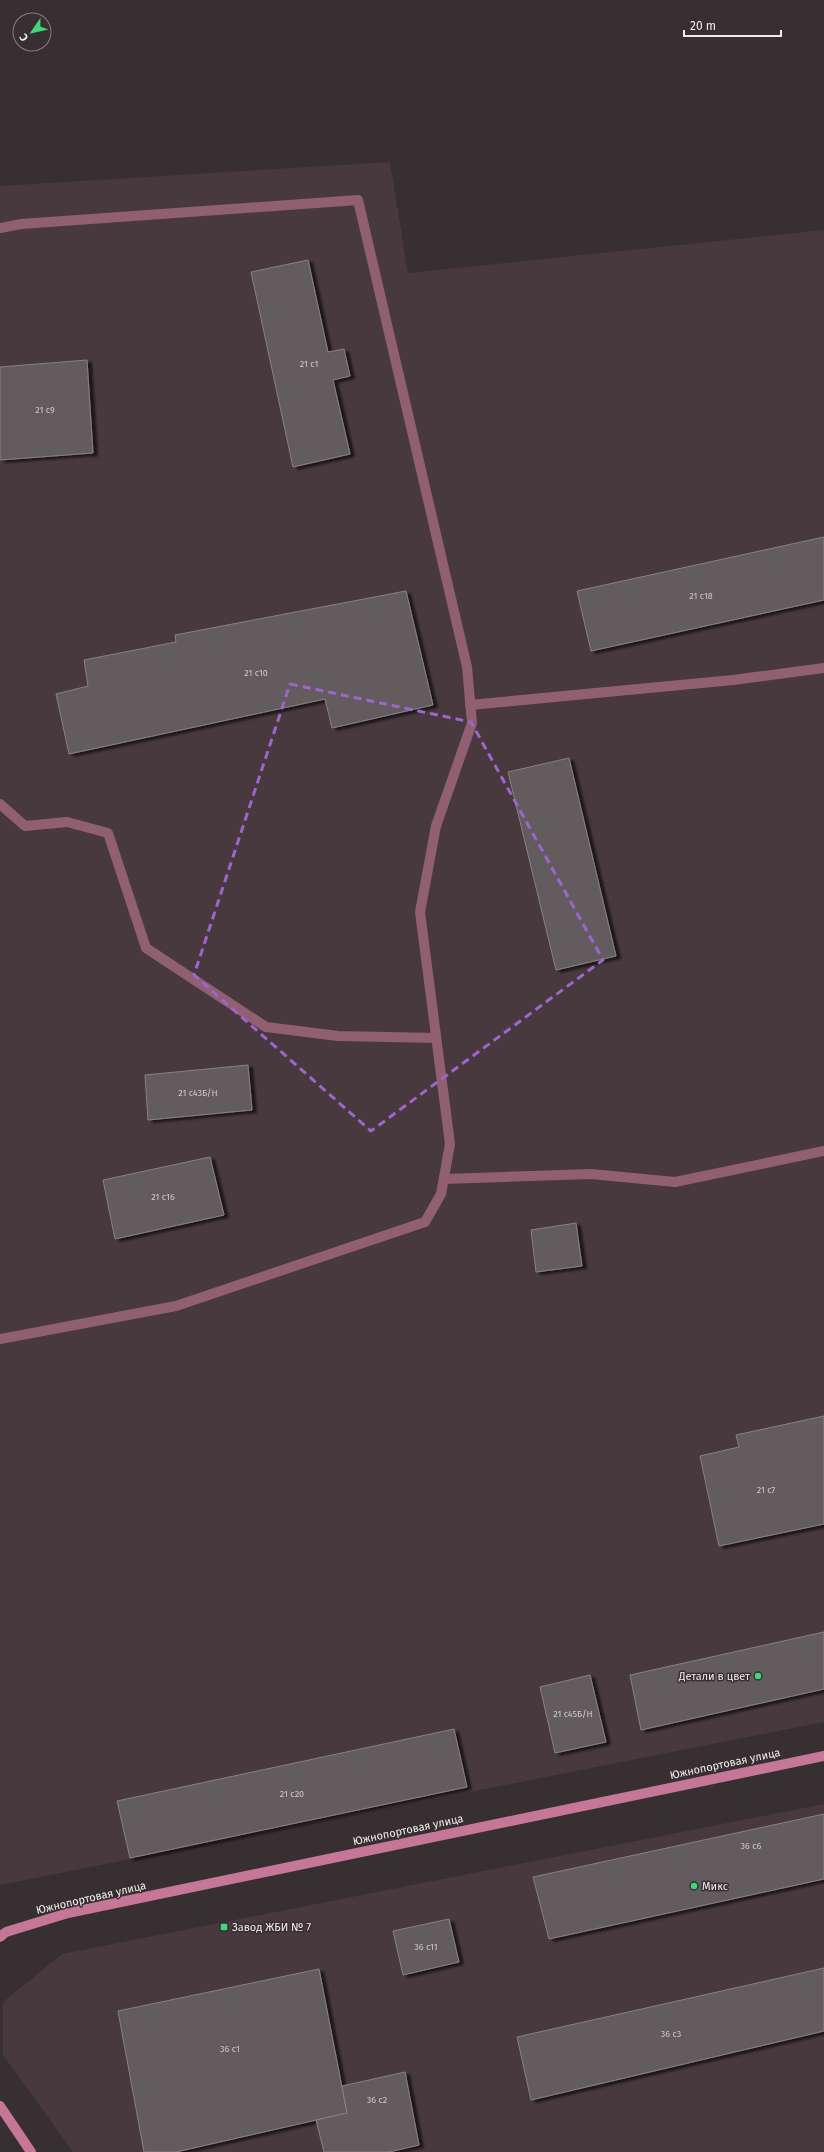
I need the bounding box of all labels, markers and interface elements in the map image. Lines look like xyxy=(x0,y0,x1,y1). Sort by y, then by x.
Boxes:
north arrow xyxy=(12,12,52,52)
scale bar xyxy=(684,12,781,38)
text: 20 m xyxy=(690,19,716,33)
text: С xyxy=(17,30,31,44)
house number: 21 с1 xyxy=(300,359,318,369)
house number: 21 с9 xyxy=(35,405,55,415)
house number: 21 с18 xyxy=(689,591,713,601)
house number: 21 с10 xyxy=(244,668,268,678)
house number: 21 с43Б/Н xyxy=(178,1088,218,1098)
house number: 21 с16 xyxy=(151,1192,175,1202)
house number: 21 с7 xyxy=(757,1485,775,1495)
place label: Детали в цвет xyxy=(678,1670,750,1683)
marker: Детали в цвет xyxy=(753,1671,763,1681)
house number: 21 с45Б/Н xyxy=(553,1709,593,1719)
street label: Южнопортовая улица xyxy=(669,1746,781,1782)
house number: 21 с20 xyxy=(280,1789,304,1799)
street label: Южнопортовая улица xyxy=(352,1812,464,1848)
house number: 36 с6 xyxy=(741,1841,762,1851)
street label: Южнопортовая улица xyxy=(35,1879,147,1917)
place label: Микс xyxy=(702,1880,728,1893)
marker: Микс xyxy=(689,1881,699,1891)
place label: Завод ЖБИ № 7 xyxy=(232,1921,311,1934)
marker: Завод ЖБИ № 7 xyxy=(219,1922,229,1932)
house number: 36 с11 xyxy=(414,1942,438,1952)
house number: 36 c3 xyxy=(661,2029,681,2039)
house number: 36 с1 xyxy=(220,2044,240,2054)
house number: 36 с2 xyxy=(367,2095,387,2105)

